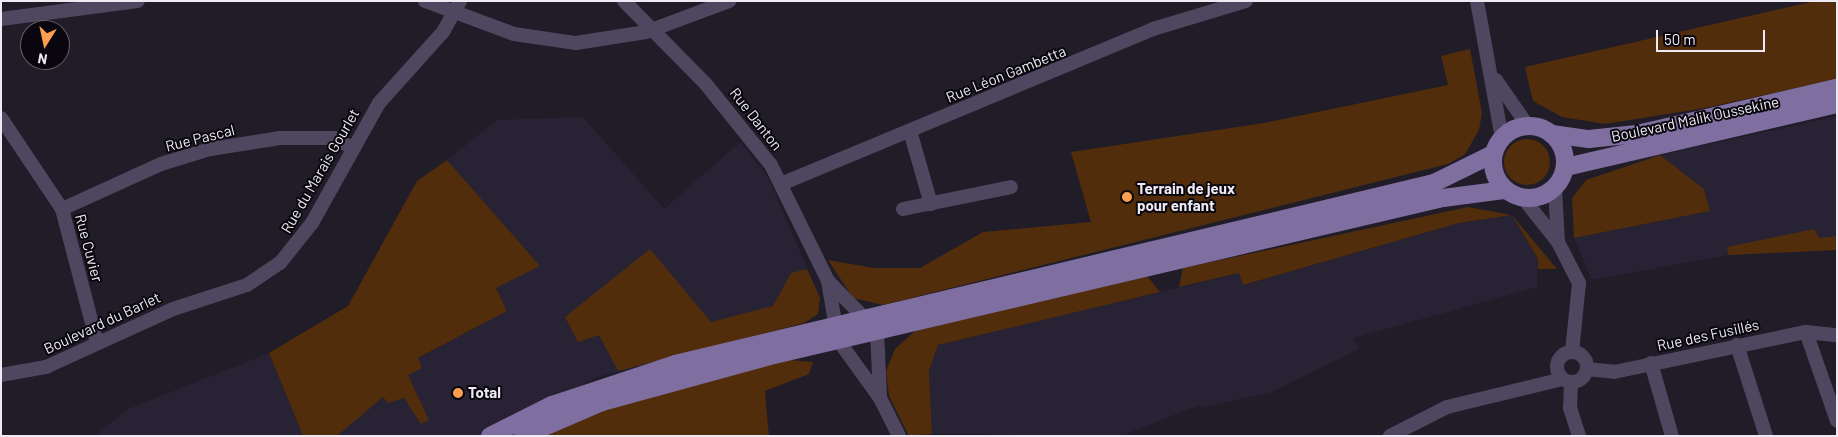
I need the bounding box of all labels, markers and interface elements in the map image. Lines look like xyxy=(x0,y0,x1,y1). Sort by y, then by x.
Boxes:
north arrow xyxy=(20,20,70,70)
scale bar xyxy=(1658,20,1767,52)
text: 50 m xyxy=(1664,30,1696,48)
street label: Rue Léon Gambetta xyxy=(943,42,1069,106)
text: N xyxy=(36,50,49,68)
street label: Rue Danton xyxy=(726,84,786,154)
street label: Boulevard Malik Oussekine xyxy=(1609,92,1781,146)
street label: Rue du Marais Gourlet xyxy=(277,106,363,236)
street label: Rue Pascal xyxy=(163,121,237,155)
place label: Terrain de jeux pour enfant xyxy=(1137,179,1235,214)
marker: Terrain de jeux pour enfant xyxy=(1121,191,1133,203)
street label: Rue Cuvier xyxy=(71,212,107,284)
street label: Boulevard du Barlet xyxy=(41,288,163,358)
street label: Rue des Fusillés xyxy=(1655,315,1761,355)
place label: Total xyxy=(468,384,501,402)
marker: Total xyxy=(452,387,464,399)

